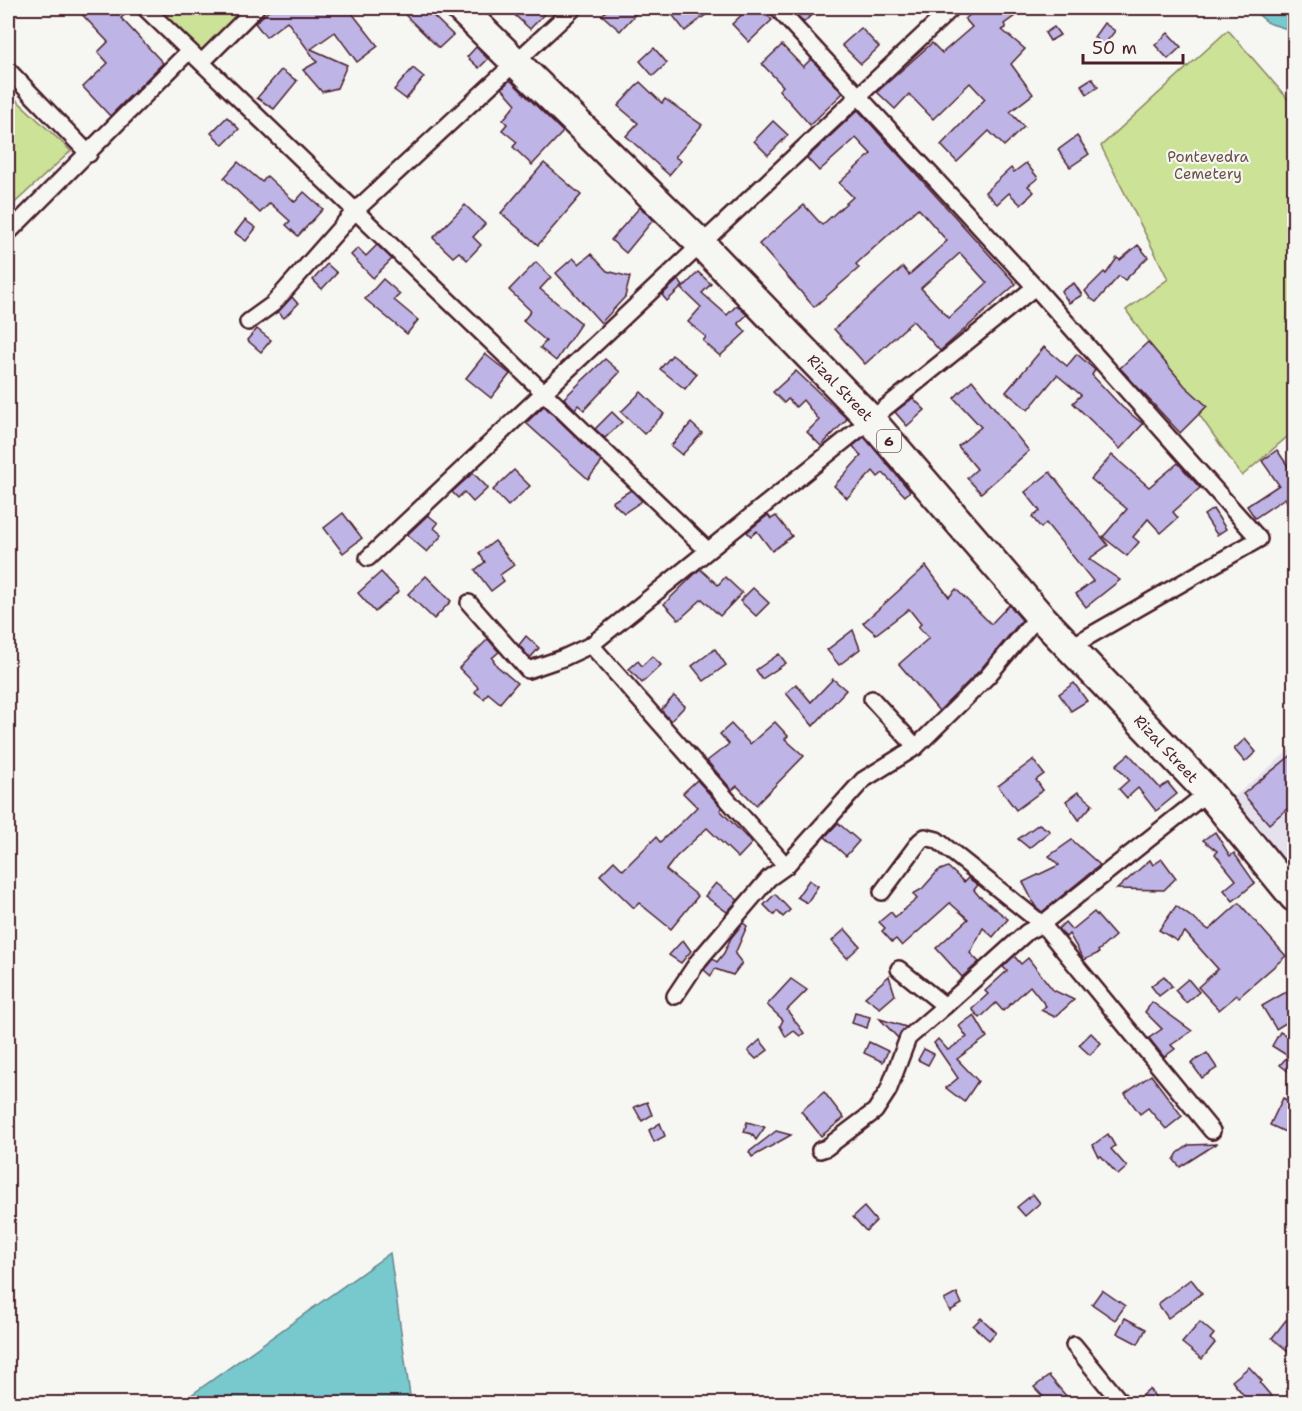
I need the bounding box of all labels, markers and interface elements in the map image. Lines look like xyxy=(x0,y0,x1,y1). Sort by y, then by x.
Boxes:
scale bar xyxy=(1083,27,1184,65)
text: 50 m xyxy=(1092,36,1137,60)
park label: Pontevedra Cemetery xyxy=(1167,147,1249,184)
street label: Rizal Street xyxy=(803,350,877,426)
road number: 6 xyxy=(877,430,901,452)
street label: Rizal Street xyxy=(1129,711,1203,787)

